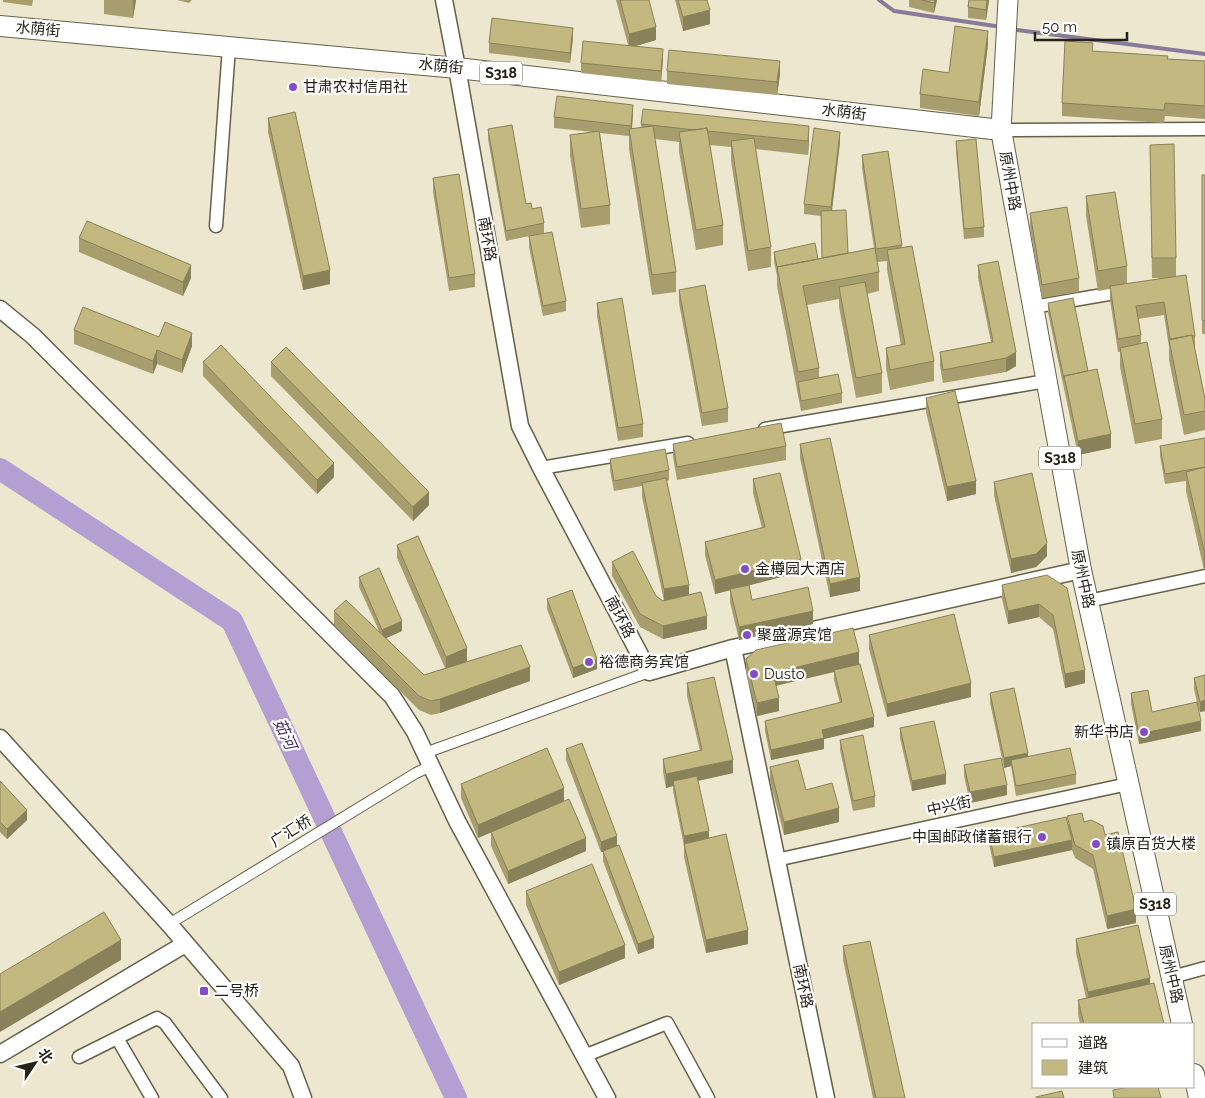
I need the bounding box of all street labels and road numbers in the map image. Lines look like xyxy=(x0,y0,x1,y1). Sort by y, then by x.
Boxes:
street label: 水荫街 xyxy=(15,18,61,40)
street label: 水荫街 xyxy=(418,55,464,77)
road number: S318 xyxy=(480,62,522,84)
street label: 水荫街 xyxy=(821,100,867,124)
street label: 原州中路 xyxy=(996,150,1024,212)
street label: 南环路 xyxy=(474,215,500,263)
road number: S318 xyxy=(1039,446,1081,469)
street label: 原州中路 xyxy=(1068,548,1098,610)
street label: 南环路 xyxy=(601,593,639,641)
street label: 中兴街 xyxy=(925,793,973,819)
street label: 广汇桥 xyxy=(267,811,315,851)
road number: S318 xyxy=(1134,892,1176,916)
street label: 原州中路 xyxy=(1155,943,1187,1005)
street label: 南环路 xyxy=(790,962,816,1010)

